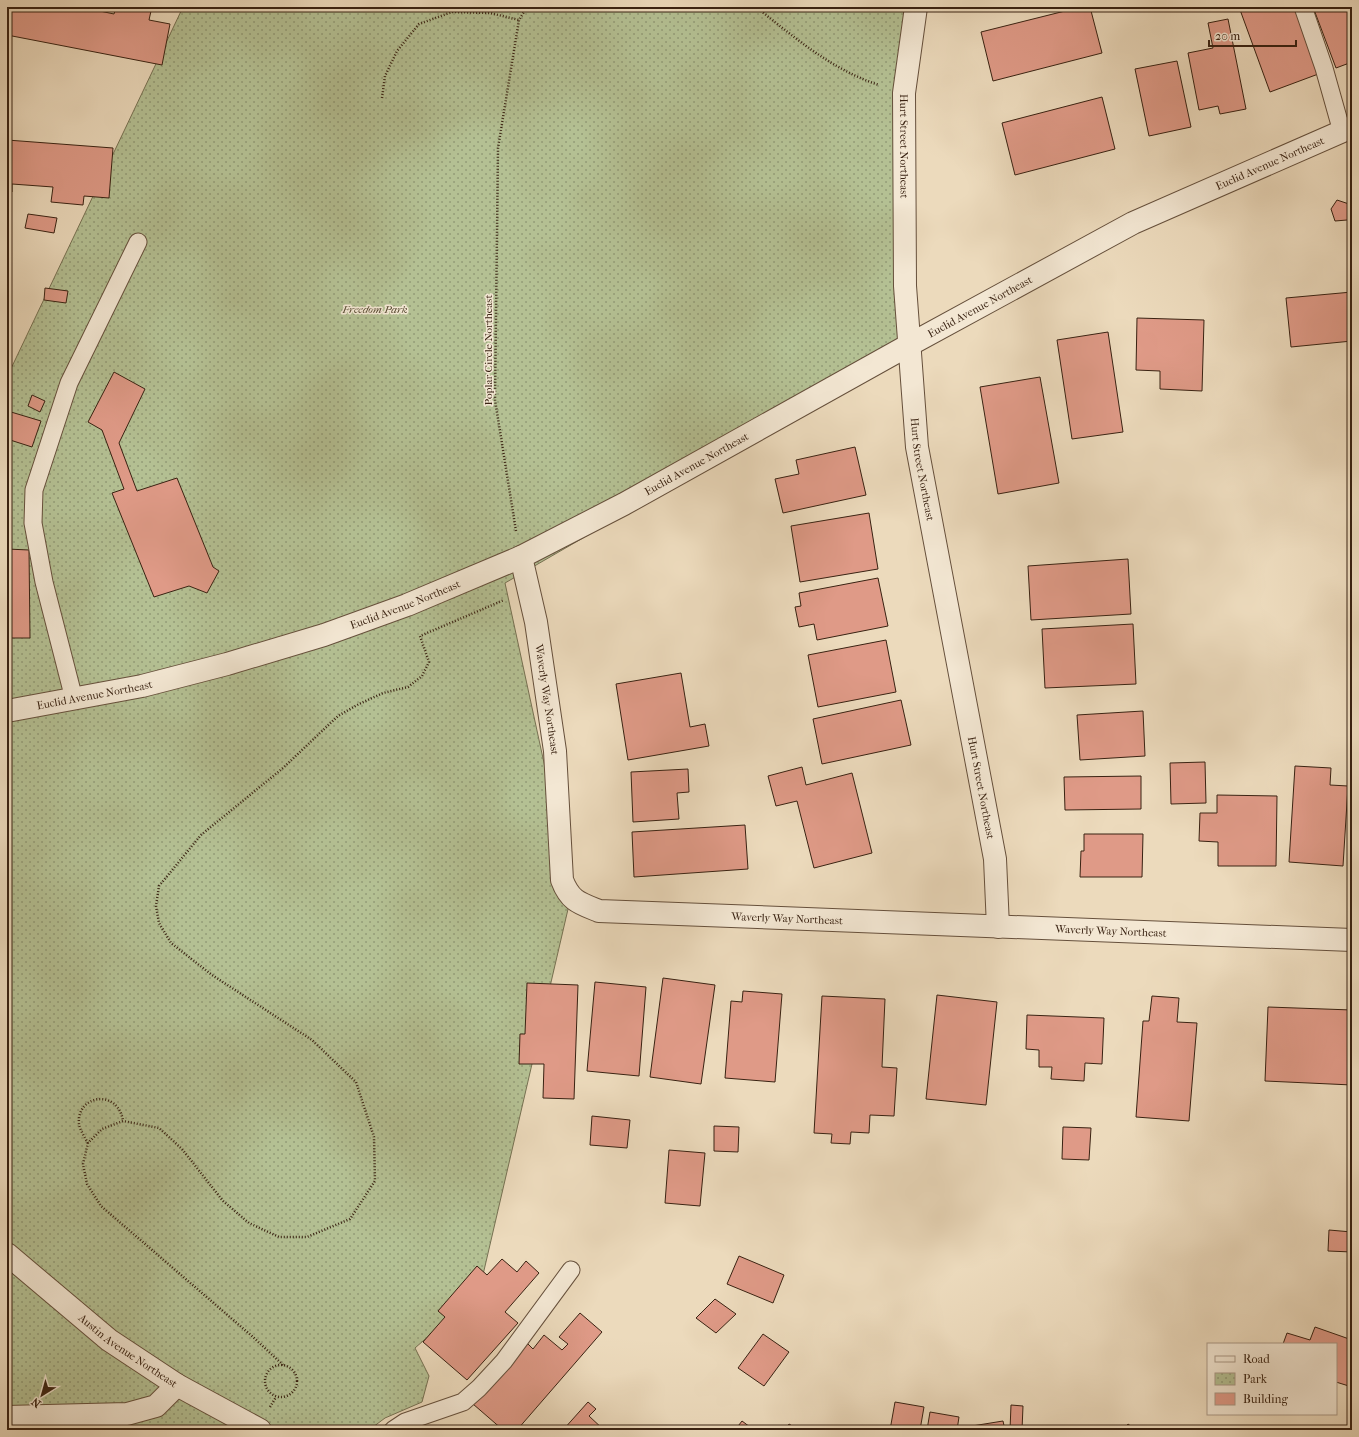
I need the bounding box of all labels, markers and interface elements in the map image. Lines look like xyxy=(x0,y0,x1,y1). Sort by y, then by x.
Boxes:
scale bar xyxy=(1209,22,1296,48)
text: 20 m xyxy=(1215,29,1240,43)
street label: Hurt Street Northeast xyxy=(898,94,911,198)
street label: Euclid Avenue Northeast xyxy=(1214,133,1326,192)
street label: Euclid Avenue Northeast xyxy=(925,273,1034,340)
street label: Poplar Circle Northeast xyxy=(482,295,495,405)
park label: Freedom Park xyxy=(341,303,408,316)
street label: Hurt Street Northeast xyxy=(908,417,937,522)
street label: Euclid Avenue Northeast xyxy=(642,429,751,498)
street label: Euclid Avenue Northeast xyxy=(348,577,462,632)
street label: Waverly Way Northeast xyxy=(533,642,562,755)
street label: Euclid Avenue Northeast xyxy=(36,677,154,712)
street label: Hurt Street Northeast xyxy=(965,735,998,840)
street label: Waverly Way Northeast xyxy=(730,910,843,927)
street label: Waverly Way Northeast xyxy=(1054,922,1167,939)
street label: Austin Avenue Northeast xyxy=(75,1310,180,1390)
legend xyxy=(1207,1343,1337,1415)
text: Road xyxy=(1243,1352,1270,1366)
text: Park xyxy=(1243,1372,1268,1386)
north arrow xyxy=(22,1375,62,1415)
text: Building xyxy=(1243,1392,1288,1406)
text: N xyxy=(29,1394,44,1410)

